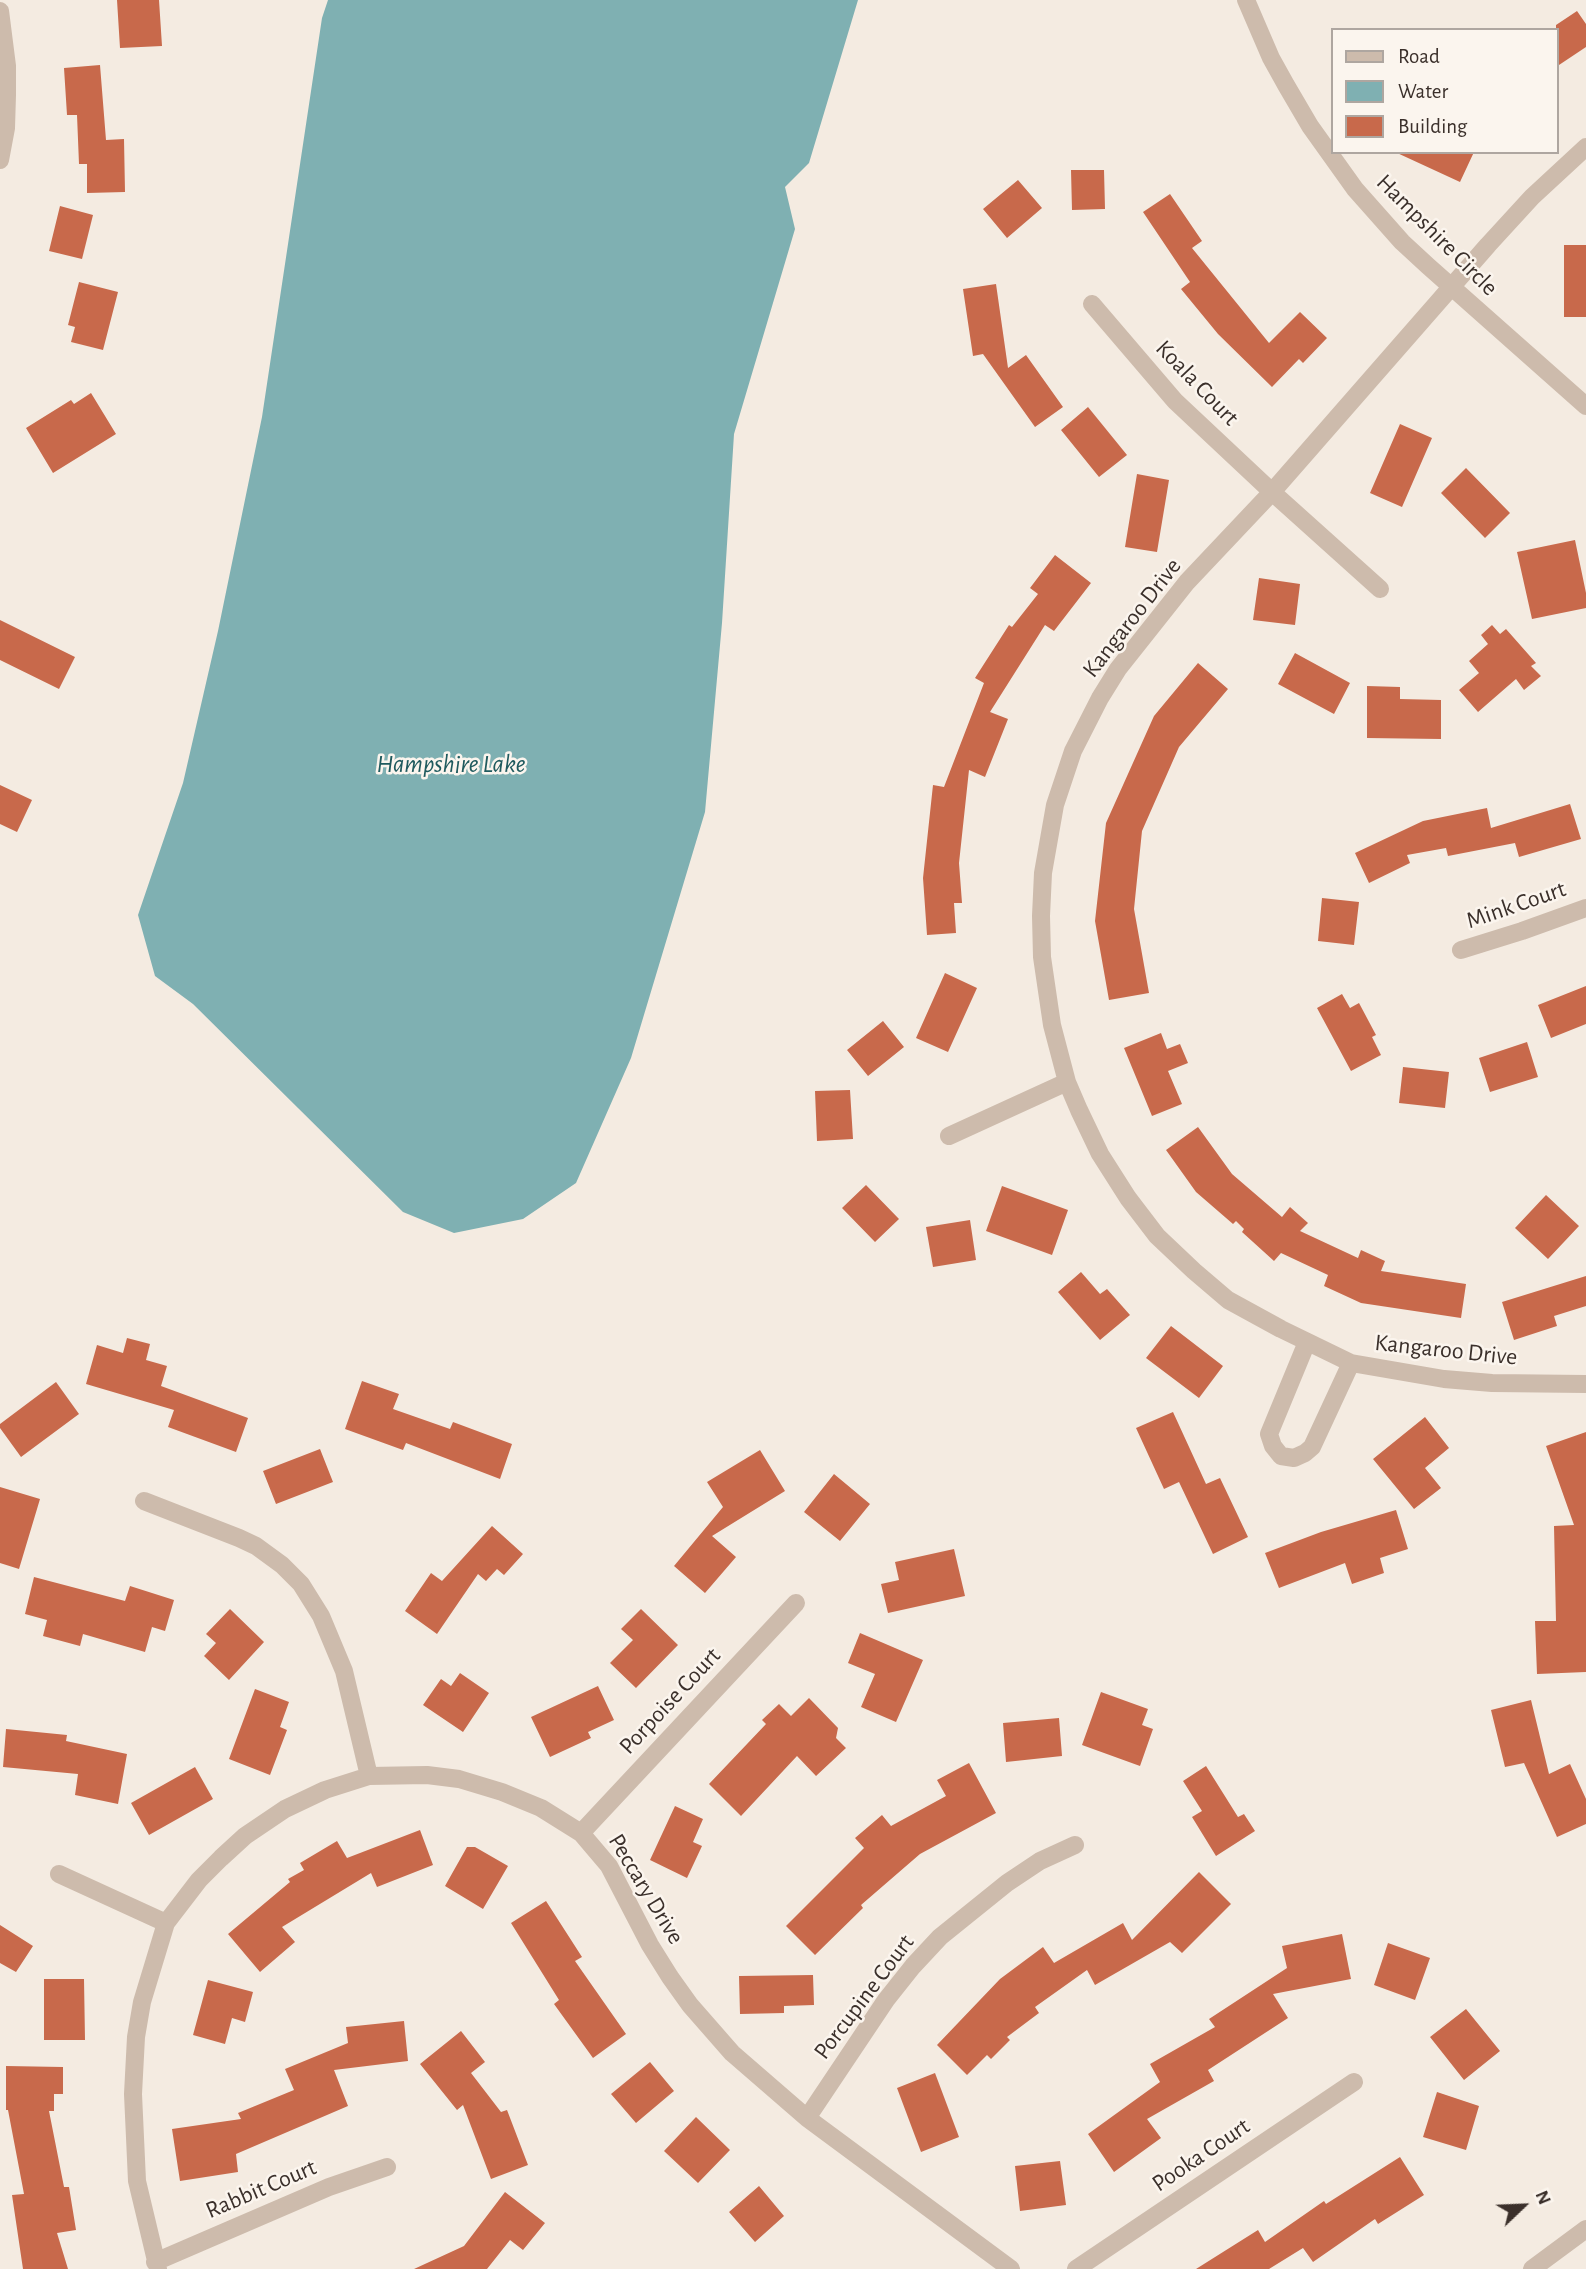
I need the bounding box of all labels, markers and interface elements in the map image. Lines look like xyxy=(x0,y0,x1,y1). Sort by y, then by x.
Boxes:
legend xyxy=(1330,28,1558,154)
text: Road xyxy=(1398,46,1440,67)
text: Water xyxy=(1398,81,1448,102)
text: Building xyxy=(1398,116,1467,137)
street label: Hampshire Circle xyxy=(1370,168,1504,302)
street label: Koala Court xyxy=(1149,334,1245,432)
street label: Kangaroo Drive xyxy=(1076,553,1188,683)
water label: Hampshire Lake xyxy=(376,748,526,780)
street label: Mink Court xyxy=(1463,875,1569,935)
street label: Kangaroo Drive xyxy=(1373,1328,1519,1372)
street label: Porpoise Court xyxy=(613,1642,727,1760)
street label: Peccary Drive xyxy=(602,1829,690,1949)
street label: Porcupine Court xyxy=(808,1929,920,2065)
street label: Pooka Court xyxy=(1147,2112,1255,2198)
street label: Rabbit Court xyxy=(201,2153,321,2225)
north arrow xyxy=(1488,2171,1558,2241)
text: N xyxy=(1531,2188,1554,2207)

